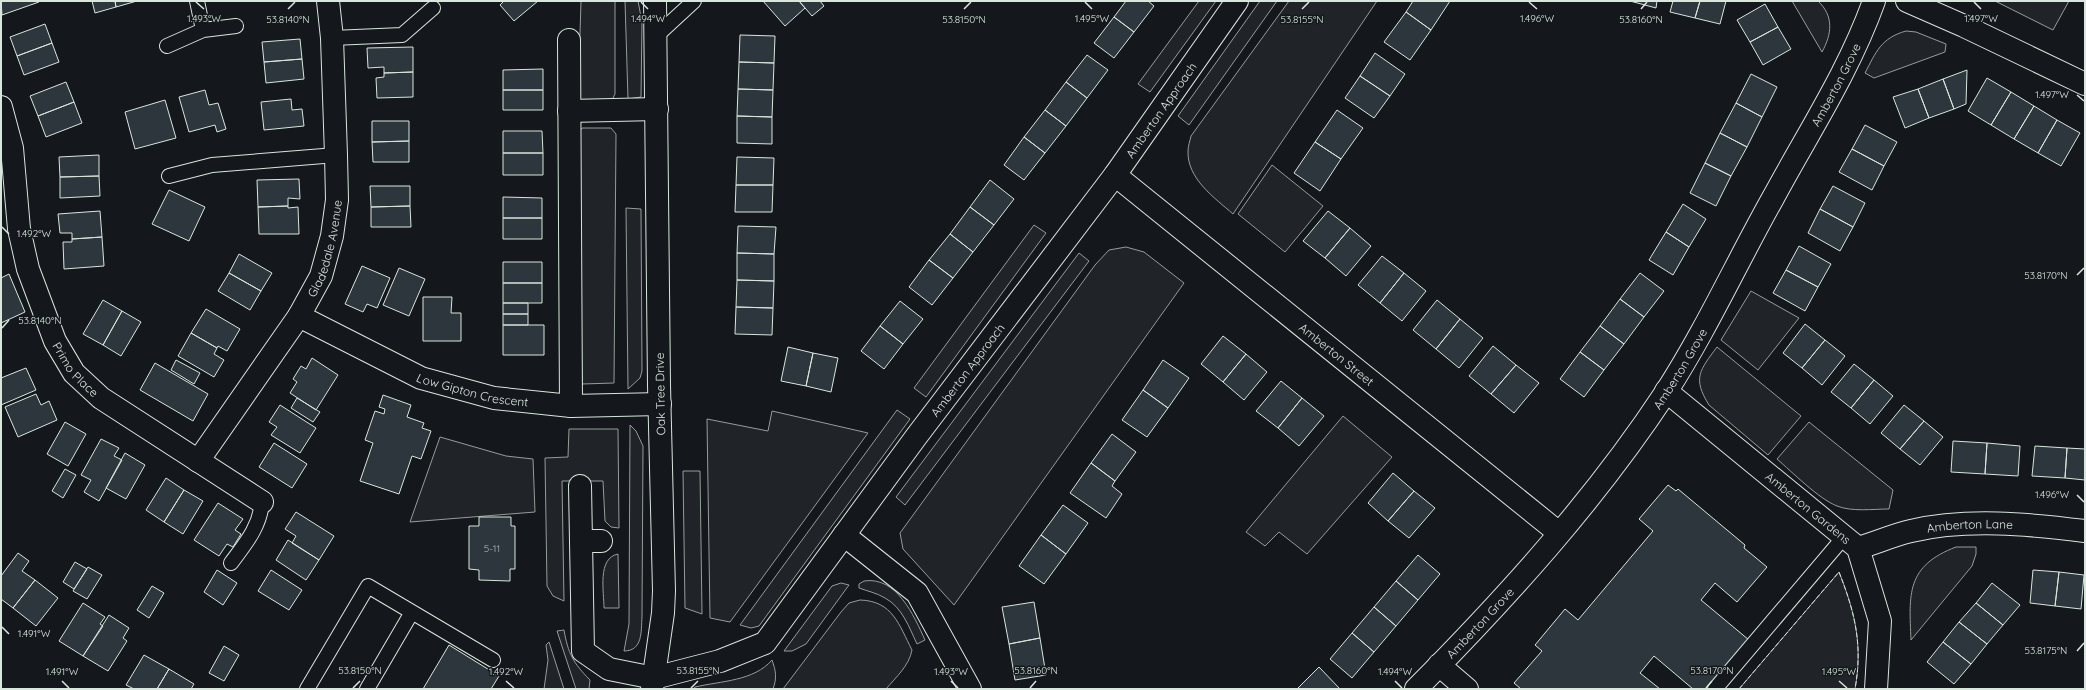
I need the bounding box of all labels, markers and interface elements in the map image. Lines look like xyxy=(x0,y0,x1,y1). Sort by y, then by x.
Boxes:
text: 1.493°W xyxy=(187,12,221,25)
text: 1.494°W xyxy=(631,12,665,25)
text: 1.495°W xyxy=(1075,12,1109,25)
text: 1.496°W xyxy=(1520,12,1554,25)
text: 1.497°W xyxy=(1964,12,1998,25)
text: 53.8140°N xyxy=(266,13,310,26)
text: 53.8150°N xyxy=(942,13,986,26)
text: 53.8155°N xyxy=(1280,13,1324,26)
text: 53.8160°N xyxy=(1619,13,1663,26)
street label: Amberton Grove xyxy=(1807,40,1863,129)
street label: Amberton Approach xyxy=(1122,59,1199,161)
text: 1.497°W xyxy=(2035,88,2069,101)
street label: Gladedale Avenue xyxy=(303,199,344,300)
text: 1.492°W xyxy=(17,227,52,240)
text: 53.8170°N xyxy=(2024,269,2068,282)
text: 53.8140°N xyxy=(18,314,62,327)
street label: Amberton Street xyxy=(1296,319,1377,389)
street label: Amberton Approach xyxy=(927,320,1007,419)
street label: Amberton Grove xyxy=(1649,325,1710,412)
street label: Primo Place xyxy=(50,339,102,400)
street label: Oak Tree Drive xyxy=(652,352,668,436)
street label: Low Gipton Crescent xyxy=(414,370,529,409)
street label: Amberton Gardens xyxy=(1763,468,1854,547)
text: 1.496°W xyxy=(2035,488,2069,501)
street label: Amberton Lane xyxy=(1926,516,2013,535)
house number: 5-11 xyxy=(484,542,500,555)
street label: Amberton Grove xyxy=(1443,584,1517,661)
text: 1.491°W xyxy=(18,627,51,640)
text: 53.8175°N xyxy=(2025,644,2067,657)
text: 53.8150°N xyxy=(338,664,382,677)
text: 53.8155°N xyxy=(676,664,720,677)
text: 53.8160°N xyxy=(1014,664,1058,677)
text: 53.8170°N xyxy=(1690,664,1734,677)
text: 1.491°W xyxy=(46,665,79,678)
text: 1.492°W xyxy=(489,665,524,678)
text: 1.493°W xyxy=(934,665,968,678)
text: 1.494°W xyxy=(1378,665,1412,678)
text: 1.495°W xyxy=(1822,665,1856,678)

